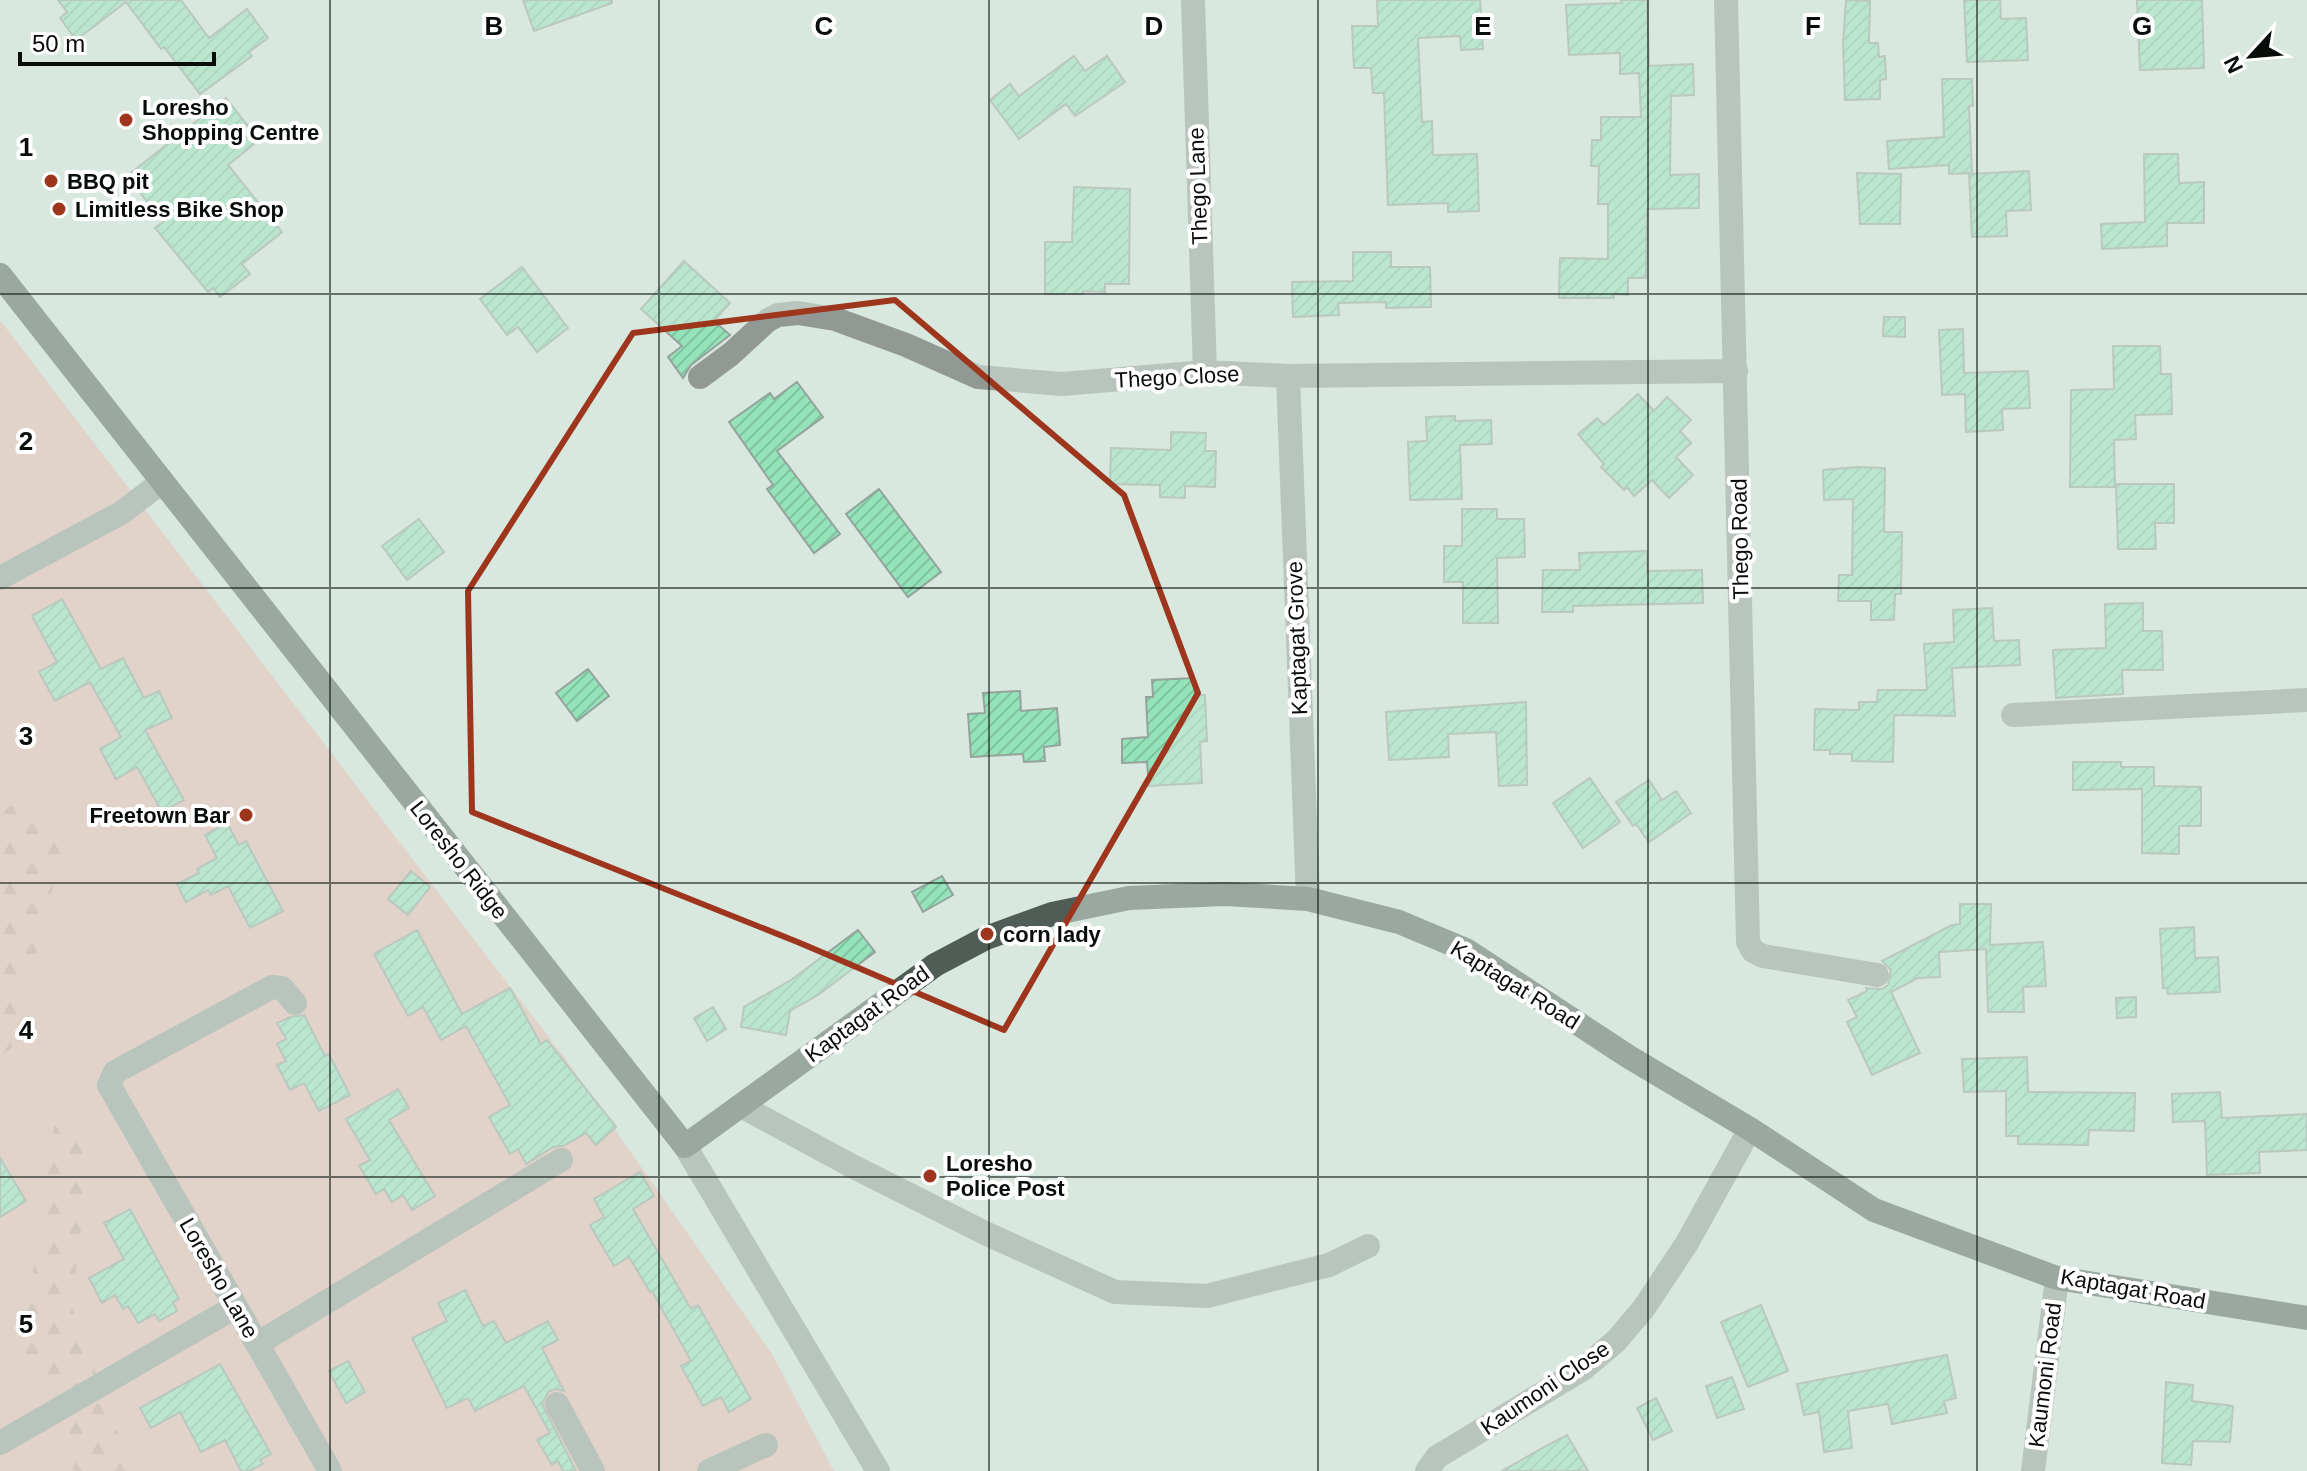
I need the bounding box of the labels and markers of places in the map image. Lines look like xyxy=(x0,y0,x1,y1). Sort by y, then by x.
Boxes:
place label: Loresho Shopping Centre xyxy=(142,95,319,145)
marker: Loresho Shopping Centre xyxy=(117,111,135,129)
place label: BBQ pit xyxy=(67,169,150,194)
marker: BBQ pit xyxy=(42,172,60,190)
place label: Limitless Bike Shop xyxy=(75,197,284,222)
marker: Limitless Bike Shop xyxy=(50,200,68,218)
place label: Freetown Bar xyxy=(89,803,230,828)
marker: Freetown Bar xyxy=(237,806,255,824)
place label: corn lady xyxy=(1003,922,1102,947)
marker: corn lady xyxy=(978,925,996,943)
place label: Loresho Police Post xyxy=(946,1151,1065,1201)
marker: Loresho Police Post xyxy=(921,1167,939,1185)

